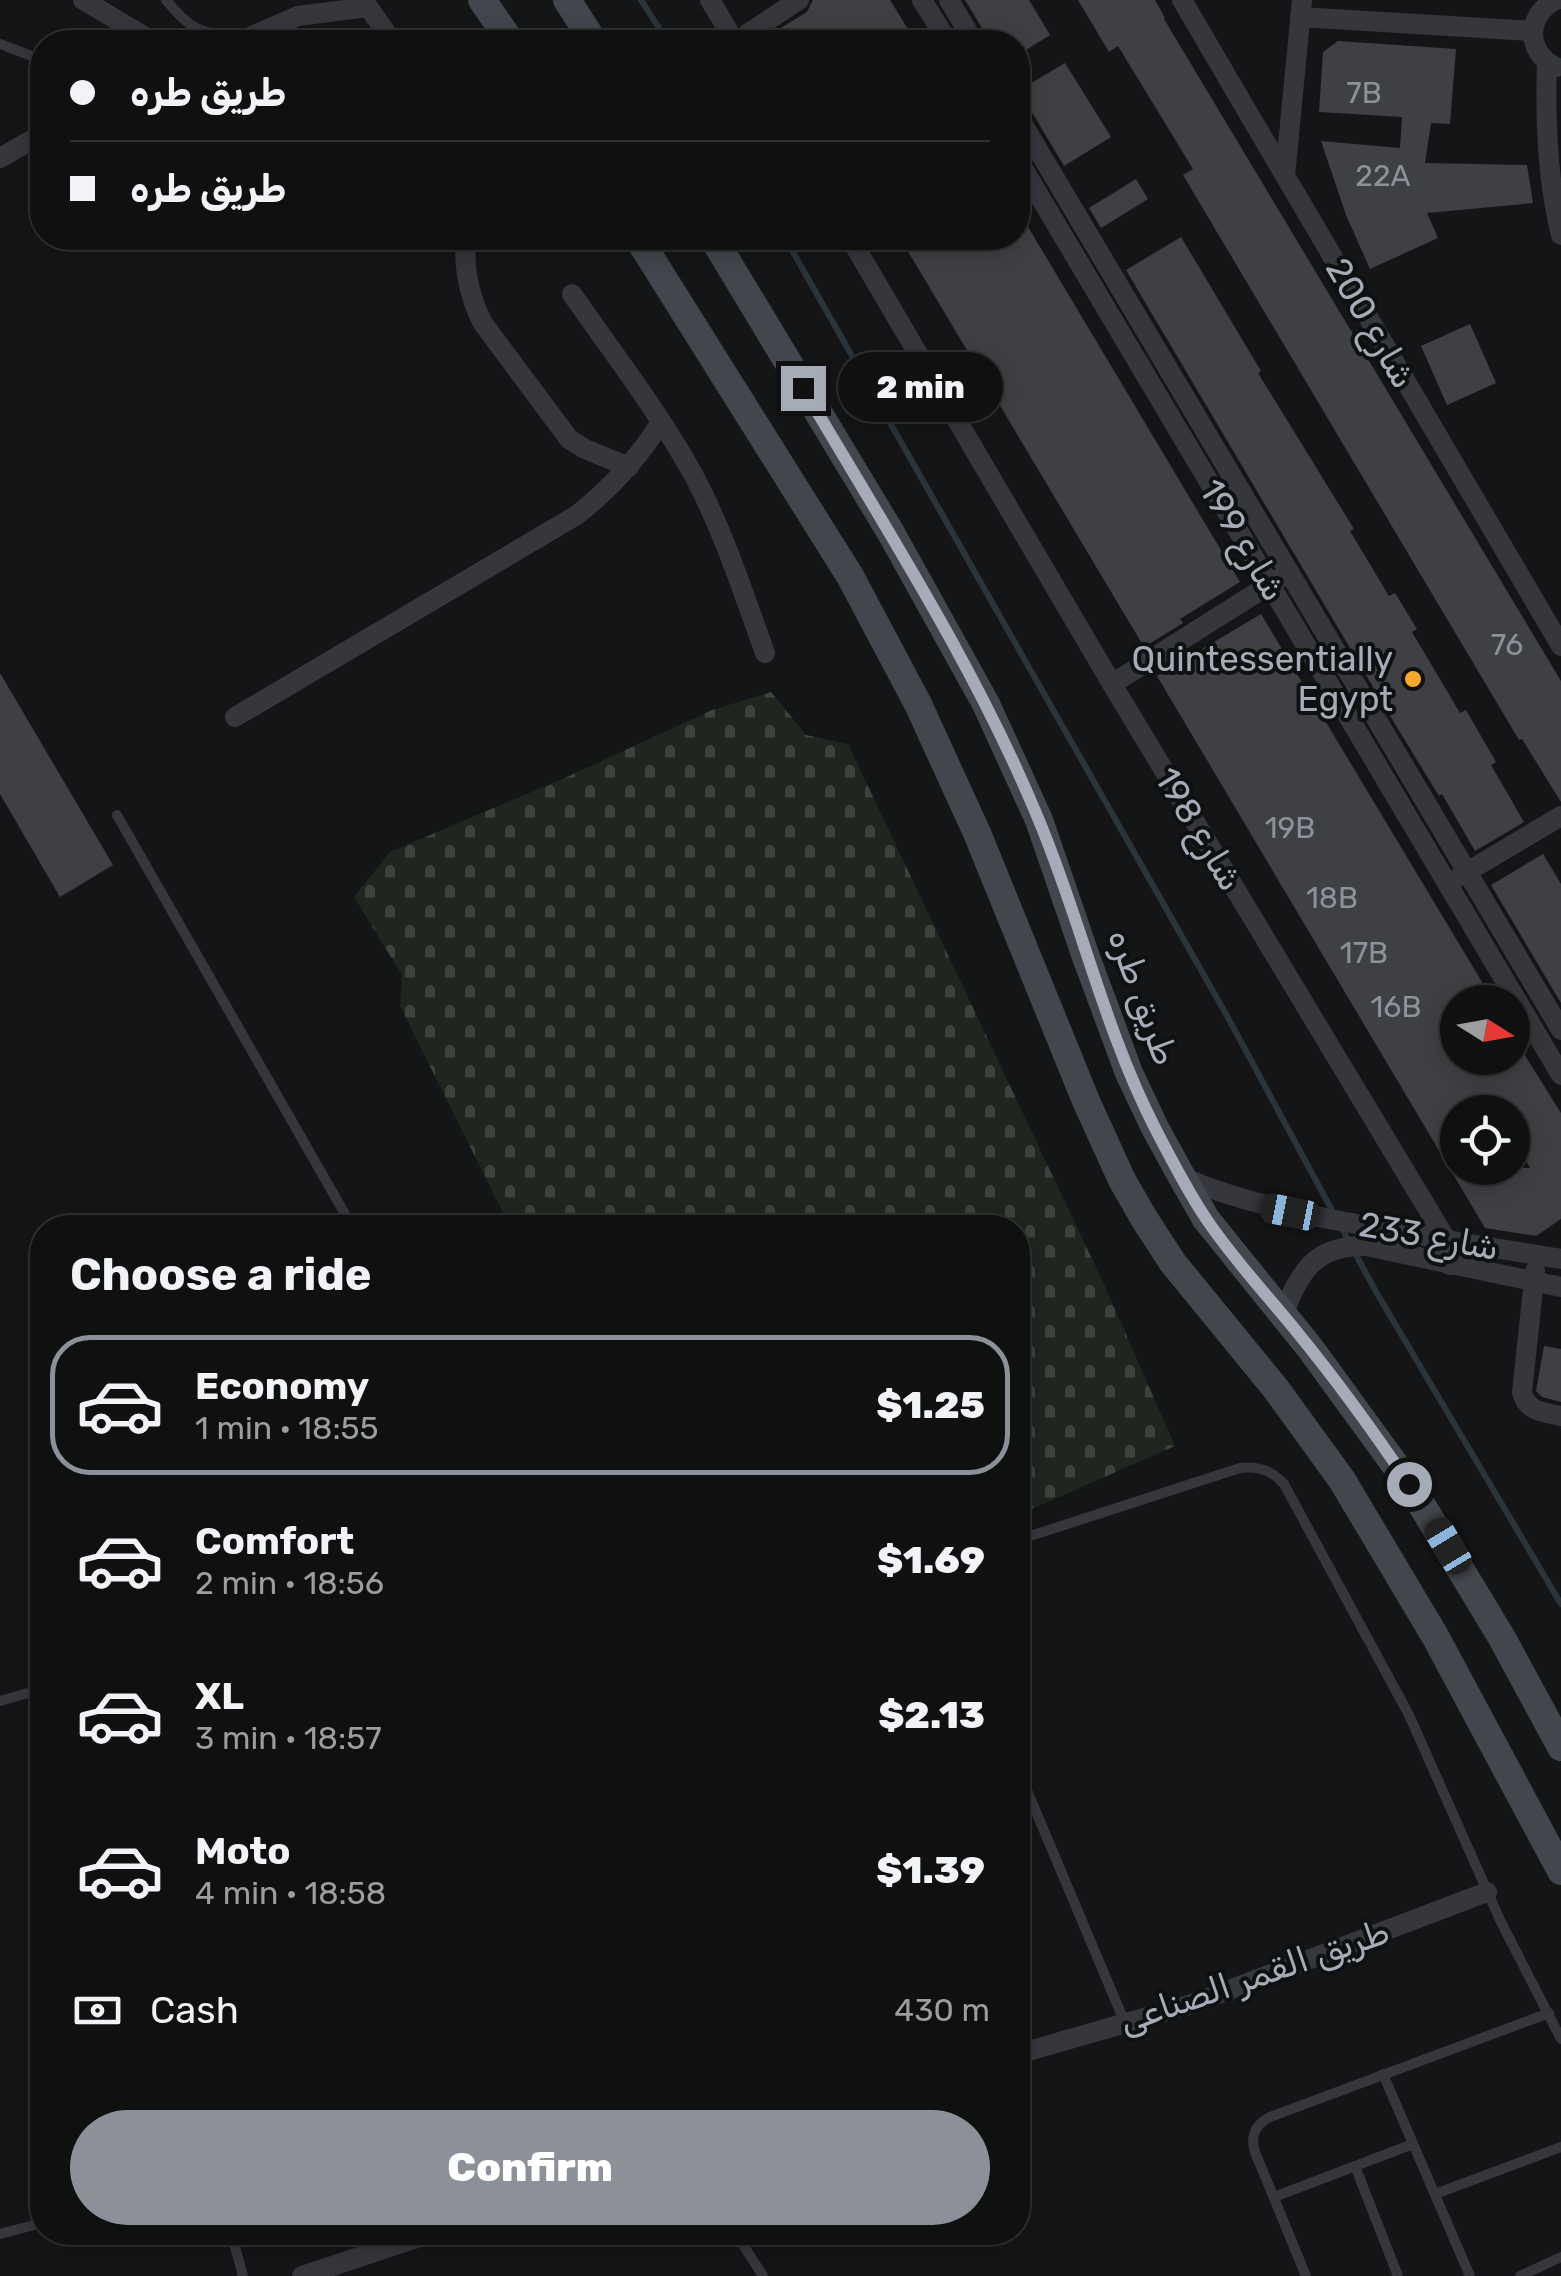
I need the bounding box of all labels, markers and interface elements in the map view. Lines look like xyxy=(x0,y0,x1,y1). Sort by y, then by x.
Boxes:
text: طريق طره xyxy=(130,70,286,116)
house number: 7B xyxy=(1346,75,1382,111)
house number: 22A xyxy=(1355,158,1411,194)
text: طريق طره xyxy=(130,166,286,212)
street label: شارع 200 xyxy=(1314,250,1425,397)
callout: 2 min xyxy=(838,353,1003,423)
route end xyxy=(781,366,826,411)
text: 2 min xyxy=(876,368,965,406)
street label: شارع 199 xyxy=(1188,471,1296,610)
house number: 76 xyxy=(1491,627,1523,663)
place label: Quintessentially Egypt xyxy=(1131,638,1393,720)
marker: Quintessentially Egypt xyxy=(1402,668,1424,690)
street label: شارع 198 xyxy=(1143,760,1252,900)
house number: 19B xyxy=(1265,810,1315,846)
house number: 18B xyxy=(1306,880,1358,916)
street label: طريق طره xyxy=(1099,923,1187,1071)
house number: 17B xyxy=(1340,935,1388,971)
north arrow xyxy=(1440,985,1530,1075)
map controls xyxy=(1440,985,1530,1185)
house number: 16B xyxy=(1371,989,1421,1025)
button: locate xyxy=(1440,1095,1530,1185)
car xyxy=(1258,1192,1322,1232)
street label: شارع 233 xyxy=(1355,1203,1502,1272)
text: Choose a ride xyxy=(70,1248,372,1301)
icon: car xyxy=(75,1360,165,1450)
text: Economy xyxy=(195,1363,369,1409)
text: $1.25 xyxy=(876,1382,985,1428)
text: 1 min · 18:55 xyxy=(195,1409,379,1447)
route start xyxy=(1387,1462,1432,1507)
car xyxy=(1420,1513,1476,1579)
icon: car xyxy=(75,1515,165,1605)
text: Comfort xyxy=(195,1518,354,1564)
text: $1.69 xyxy=(877,1537,985,1583)
text: 2 min · 18:56 xyxy=(195,1564,384,1602)
icon: car xyxy=(75,1670,165,1760)
text: XL xyxy=(195,1673,244,1719)
text: $2.13 xyxy=(878,1692,985,1738)
text: 3 min · 18:57 xyxy=(195,1719,382,1757)
icon: car xyxy=(75,1825,165,1915)
text: Moto xyxy=(195,1828,291,1874)
text: $1.39 xyxy=(876,1847,985,1893)
text: 4 min · 18:58 xyxy=(195,1874,386,1912)
street label: طريق القمر الصناعى xyxy=(1113,1910,1395,2042)
icon: cash xyxy=(70,1983,125,2038)
text: Cash xyxy=(150,1987,239,2033)
text: 430 m xyxy=(894,1991,990,2029)
button: Confirm xyxy=(70,2110,990,2225)

